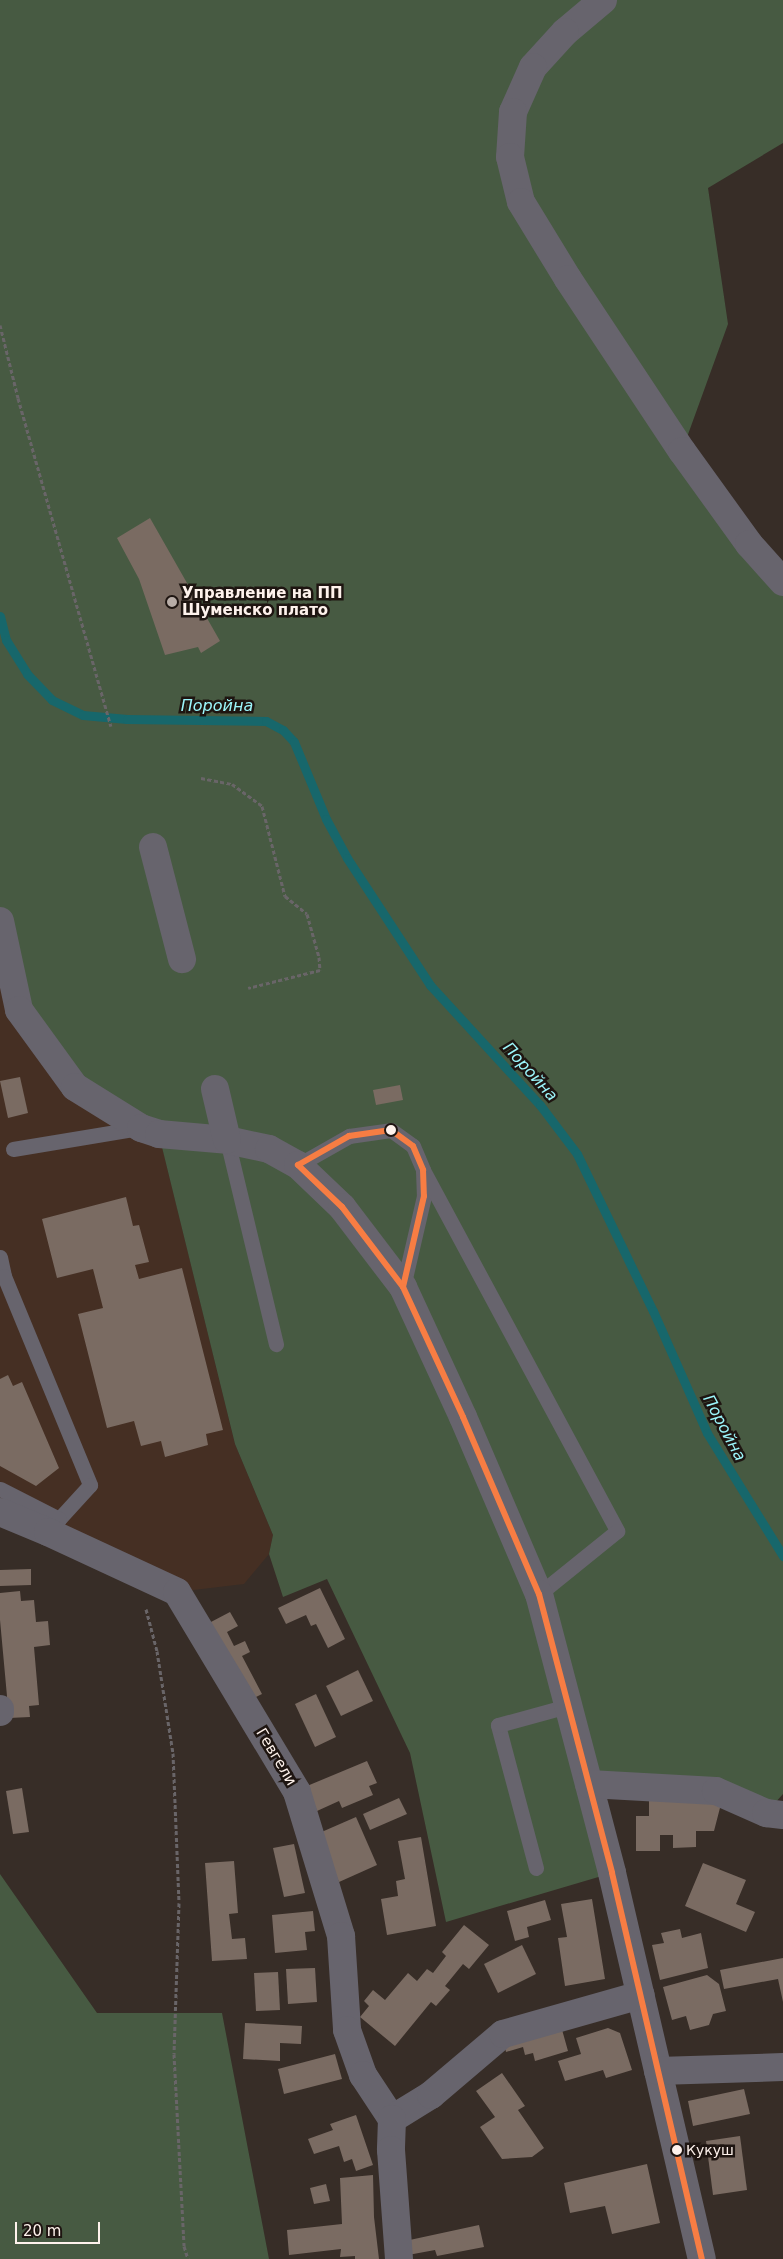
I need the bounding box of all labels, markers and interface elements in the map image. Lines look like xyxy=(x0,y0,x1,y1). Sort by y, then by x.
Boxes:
place label: Управление на ПП Шуменско плато xyxy=(182,584,343,619)
marker: Управление на ПП Шуменско плато xyxy=(166,596,178,608)
water label: Поройна xyxy=(181,696,253,716)
water label: Поройна xyxy=(499,1039,561,1105)
unlabelled marker xyxy=(386,1125,396,1135)
water label: Поройна xyxy=(699,1392,749,1464)
street label: Гевгели xyxy=(252,1725,300,1789)
place label: Кукуш xyxy=(686,2142,734,2158)
marker: Кукуш xyxy=(672,2145,682,2155)
scale bar xyxy=(18,2212,102,2244)
text: 20 m xyxy=(23,2222,61,2240)

